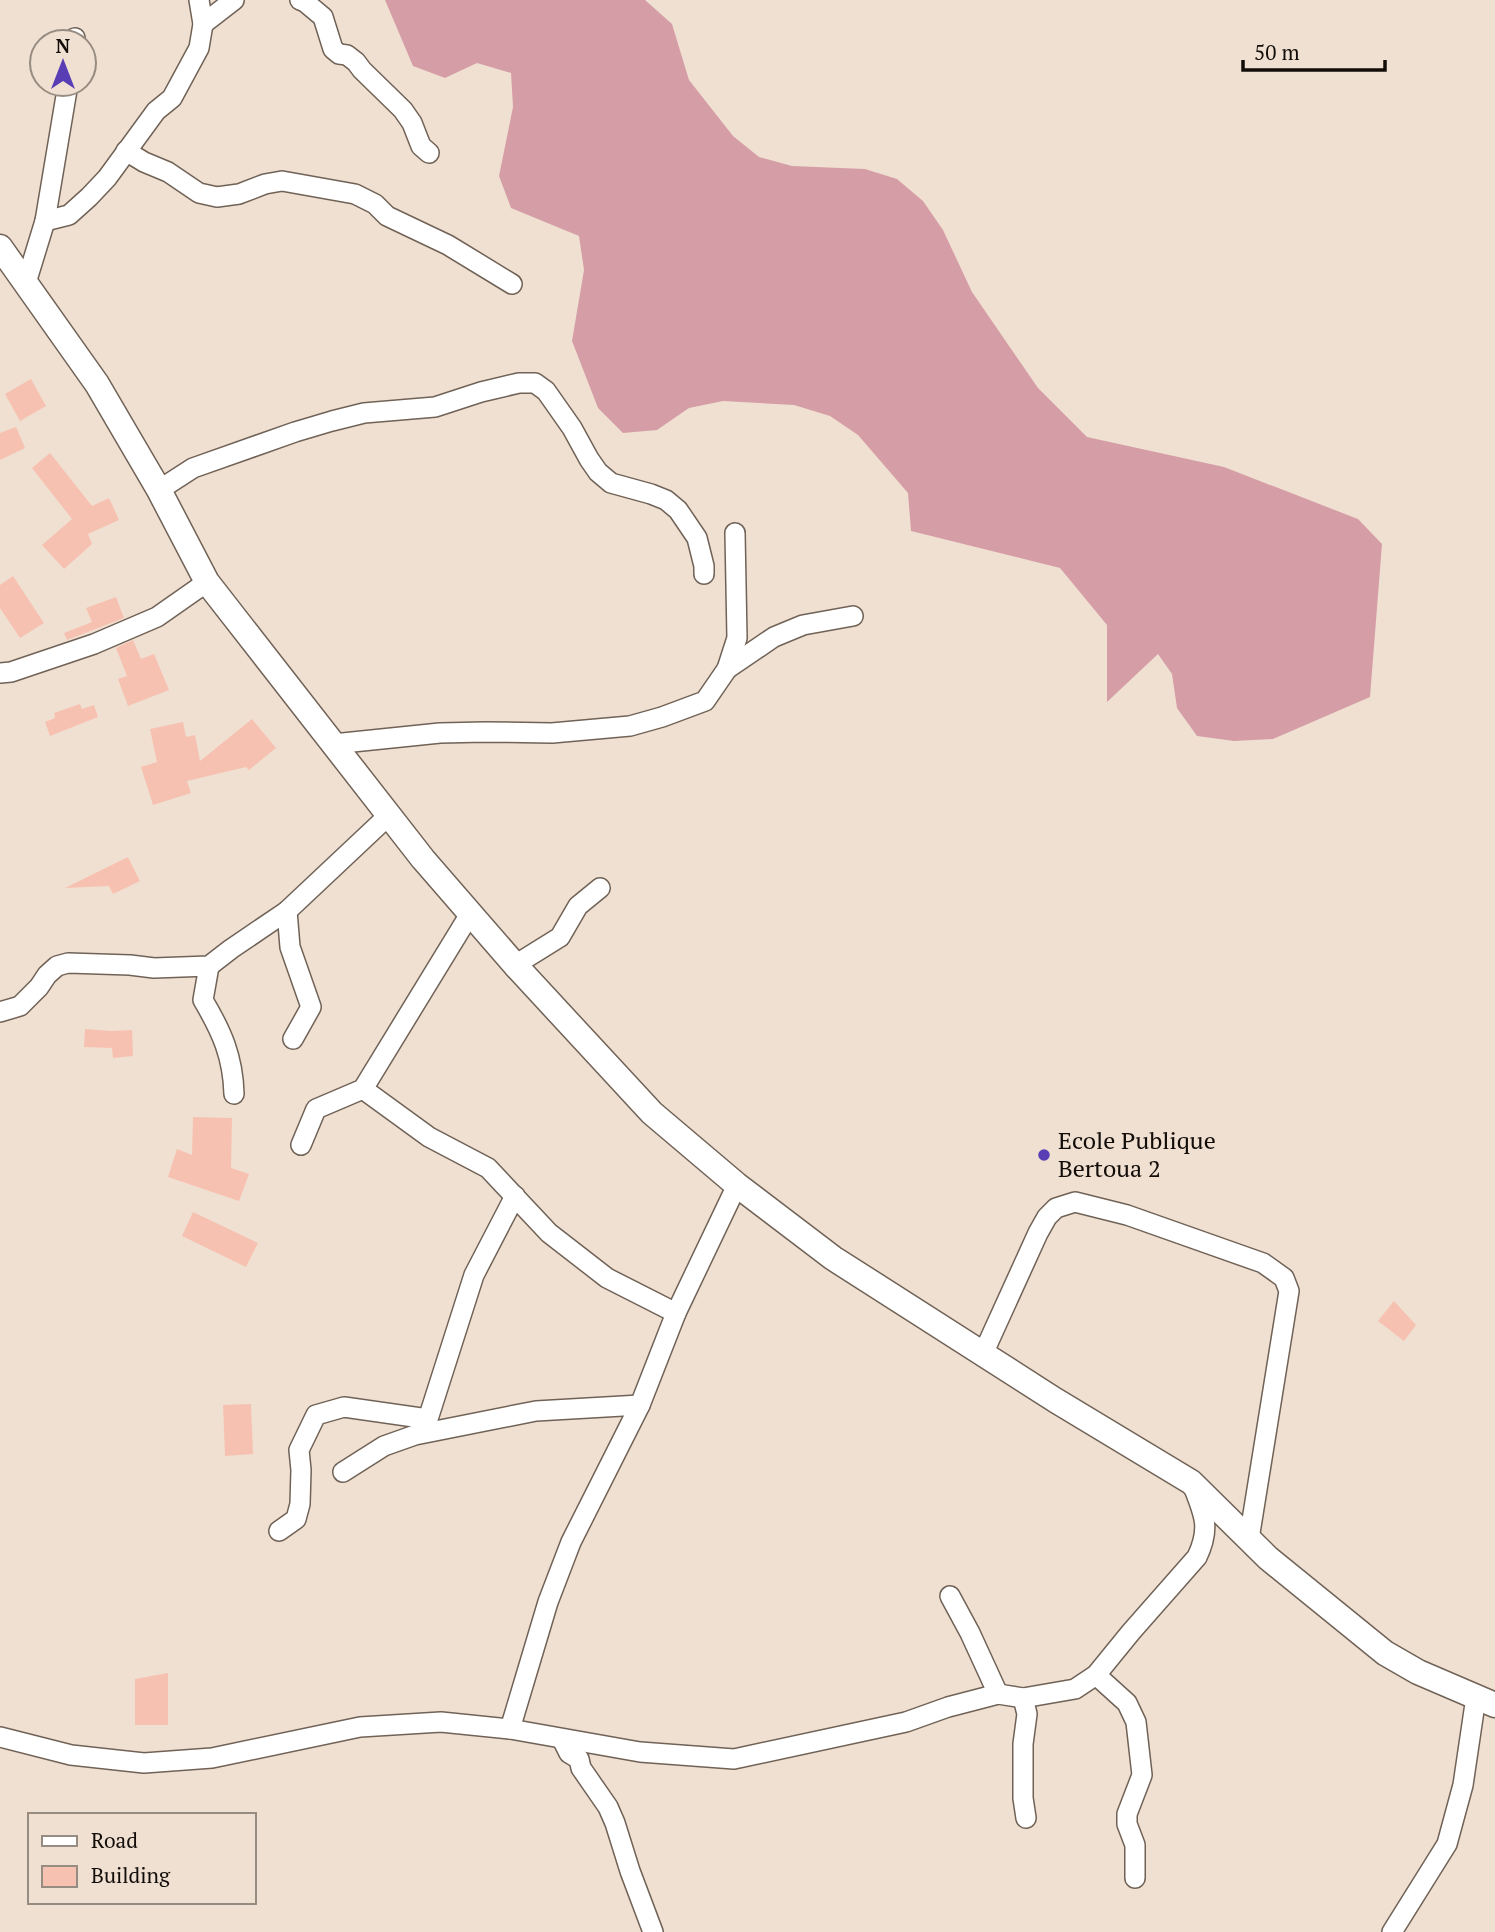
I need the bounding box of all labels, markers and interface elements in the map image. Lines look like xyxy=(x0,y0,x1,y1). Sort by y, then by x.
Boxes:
north arrow xyxy=(28,28,98,98)
scale bar xyxy=(1243,28,1385,72)
text: N xyxy=(56,33,71,58)
text: 50 m xyxy=(1254,38,1300,66)
place label: Ecole Publique Bertoua 2 xyxy=(1058,1124,1216,1184)
marker: Ecole Publique Bertoua 2 xyxy=(1036,1147,1052,1163)
legend xyxy=(28,1813,256,1904)
text: Road xyxy=(91,1826,138,1854)
text: Building xyxy=(91,1861,171,1889)

